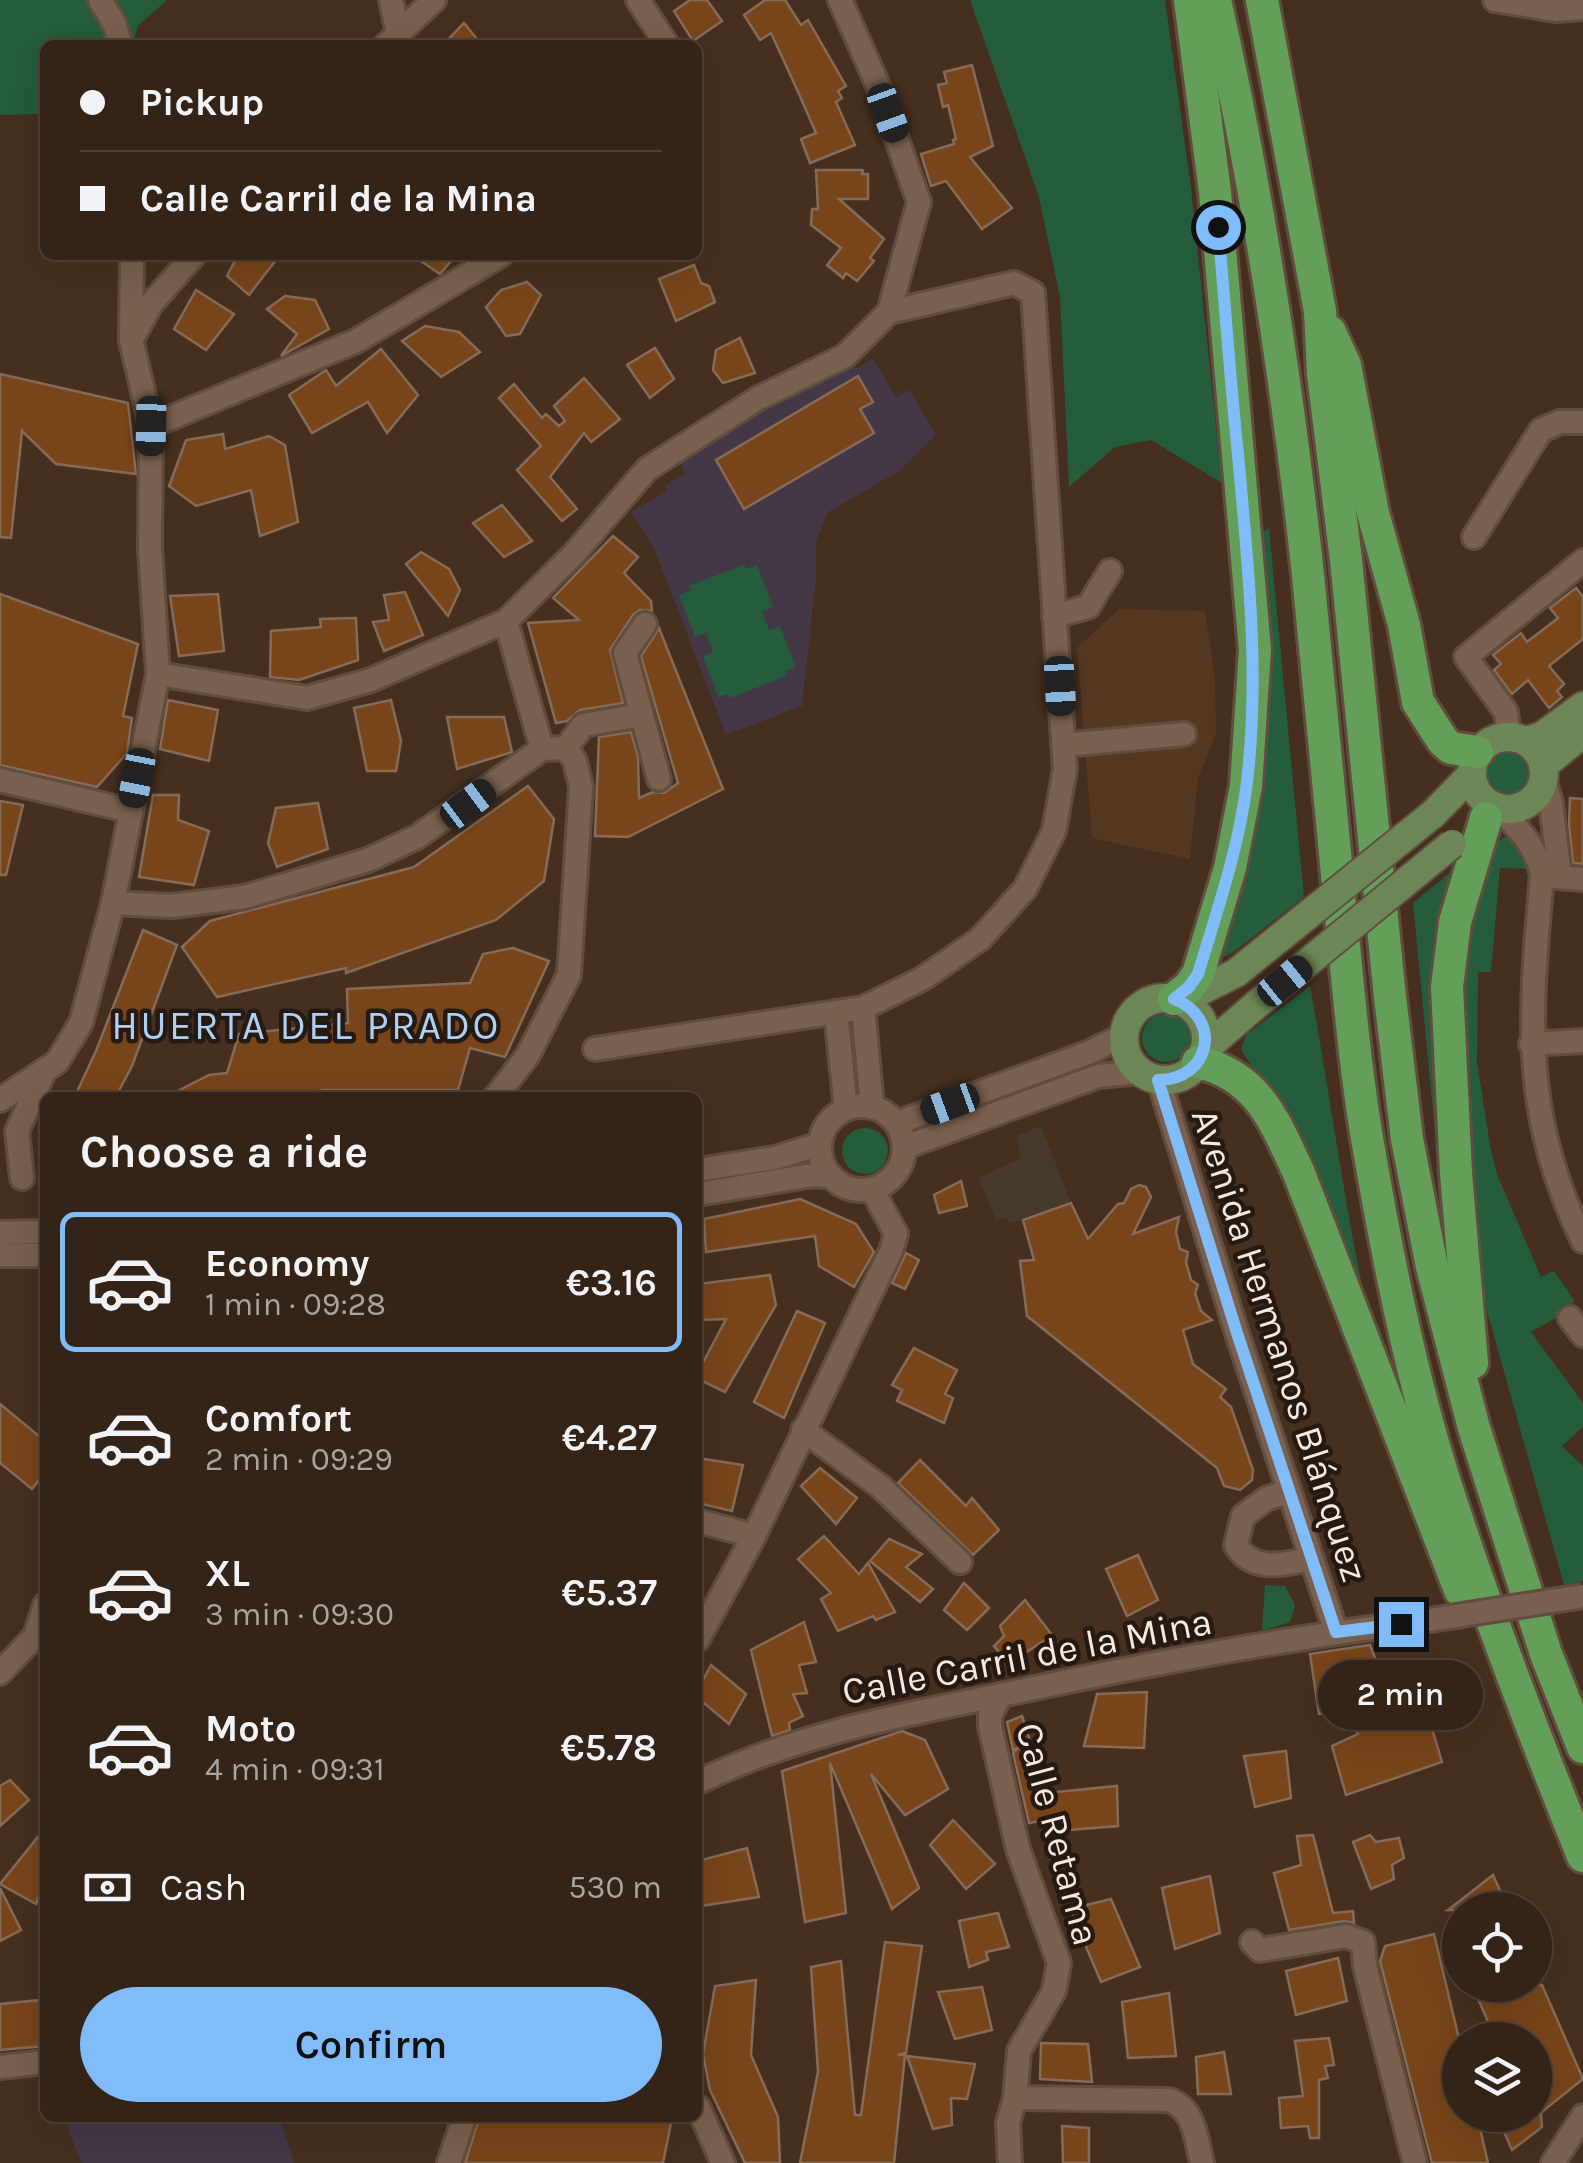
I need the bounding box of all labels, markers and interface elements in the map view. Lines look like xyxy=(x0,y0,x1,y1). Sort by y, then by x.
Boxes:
text: Pickup xyxy=(140,80,264,125)
car xyxy=(864,80,912,146)
text: Calle Carril de la Mina xyxy=(140,176,537,221)
route start xyxy=(1196,205,1241,250)
car xyxy=(135,396,167,456)
car xyxy=(1043,655,1077,717)
car xyxy=(117,746,157,810)
car xyxy=(435,774,501,834)
car xyxy=(1252,950,1318,1012)
district label: HUERTA DEL PRADO xyxy=(111,1002,501,1049)
car xyxy=(917,1080,983,1128)
street label: Avenida Hermanos Blánquez xyxy=(1182,1103,1377,1588)
text: Choose a ride xyxy=(80,1126,368,1178)
icon: car xyxy=(85,1237,175,1327)
text: Economy xyxy=(205,1241,369,1286)
text: €3.16 xyxy=(566,1260,657,1305)
text: 1 min · 09:28 xyxy=(205,1286,386,1323)
icon: car xyxy=(85,1392,175,1482)
text: Comfort xyxy=(205,1396,352,1441)
text: €4.27 xyxy=(562,1415,657,1460)
text: 2 min · 09:29 xyxy=(205,1441,393,1478)
icon: car xyxy=(85,1547,175,1637)
text: XL xyxy=(205,1551,250,1596)
text: €5.37 xyxy=(561,1570,657,1615)
text: 3 min · 09:30 xyxy=(205,1596,394,1633)
street label: Calle Carril de la Mina xyxy=(838,1599,1216,1714)
route end xyxy=(1379,1602,1424,1647)
callout: 2 min xyxy=(1318,1659,1484,1729)
text: 2 min xyxy=(1357,1676,1444,1713)
icon: car xyxy=(85,1702,175,1792)
text: Moto xyxy=(205,1706,296,1751)
street label: Calle Retama xyxy=(1006,1718,1109,1950)
text: €5.78 xyxy=(561,1725,657,1770)
text: 4 min · 09:31 xyxy=(205,1751,385,1788)
icon: cash xyxy=(80,1860,135,1915)
text: Cash xyxy=(160,1865,247,1910)
text: 530 m xyxy=(569,1869,662,1906)
map controls xyxy=(1442,1892,1552,2132)
button: locate xyxy=(1442,1892,1552,2002)
button: Confirm xyxy=(80,1987,662,2102)
button: layers xyxy=(1442,2022,1552,2132)

